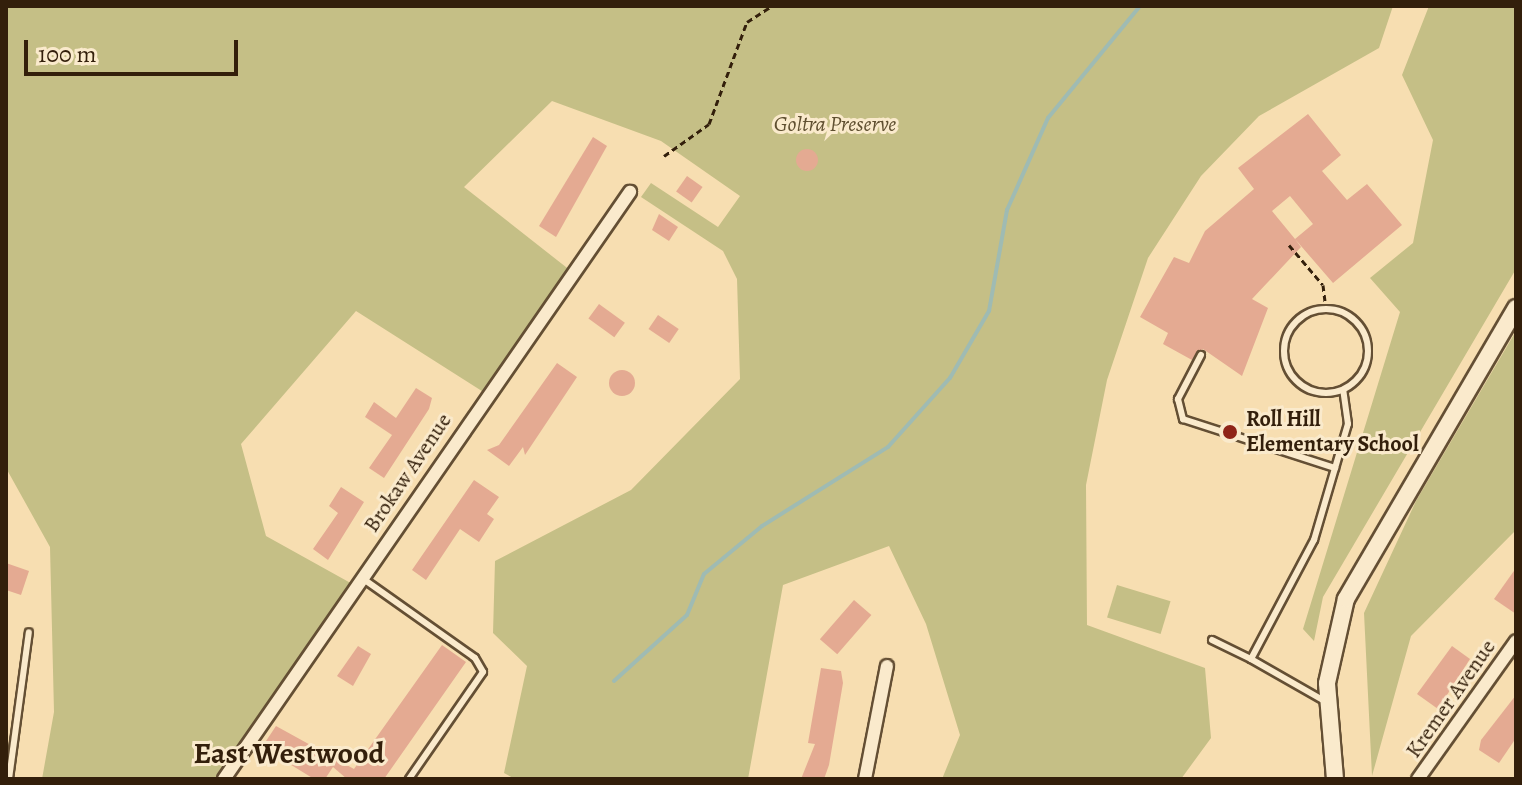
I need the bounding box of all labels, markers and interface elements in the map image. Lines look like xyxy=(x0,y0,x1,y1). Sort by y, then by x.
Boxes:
scale bar xyxy=(28,24,242,74)
text: 100 m xyxy=(38,38,97,70)
park label: Goltra Preserve xyxy=(774,112,896,138)
place label: Roll Hill Elementary School xyxy=(1246,406,1419,458)
street label: Brokaw Avenue xyxy=(359,409,457,537)
marker: Roll Hill Elementary School xyxy=(1221,423,1239,441)
street label: Kremer Avenue xyxy=(1401,635,1501,763)
district label: East Westwood xyxy=(194,735,384,771)

